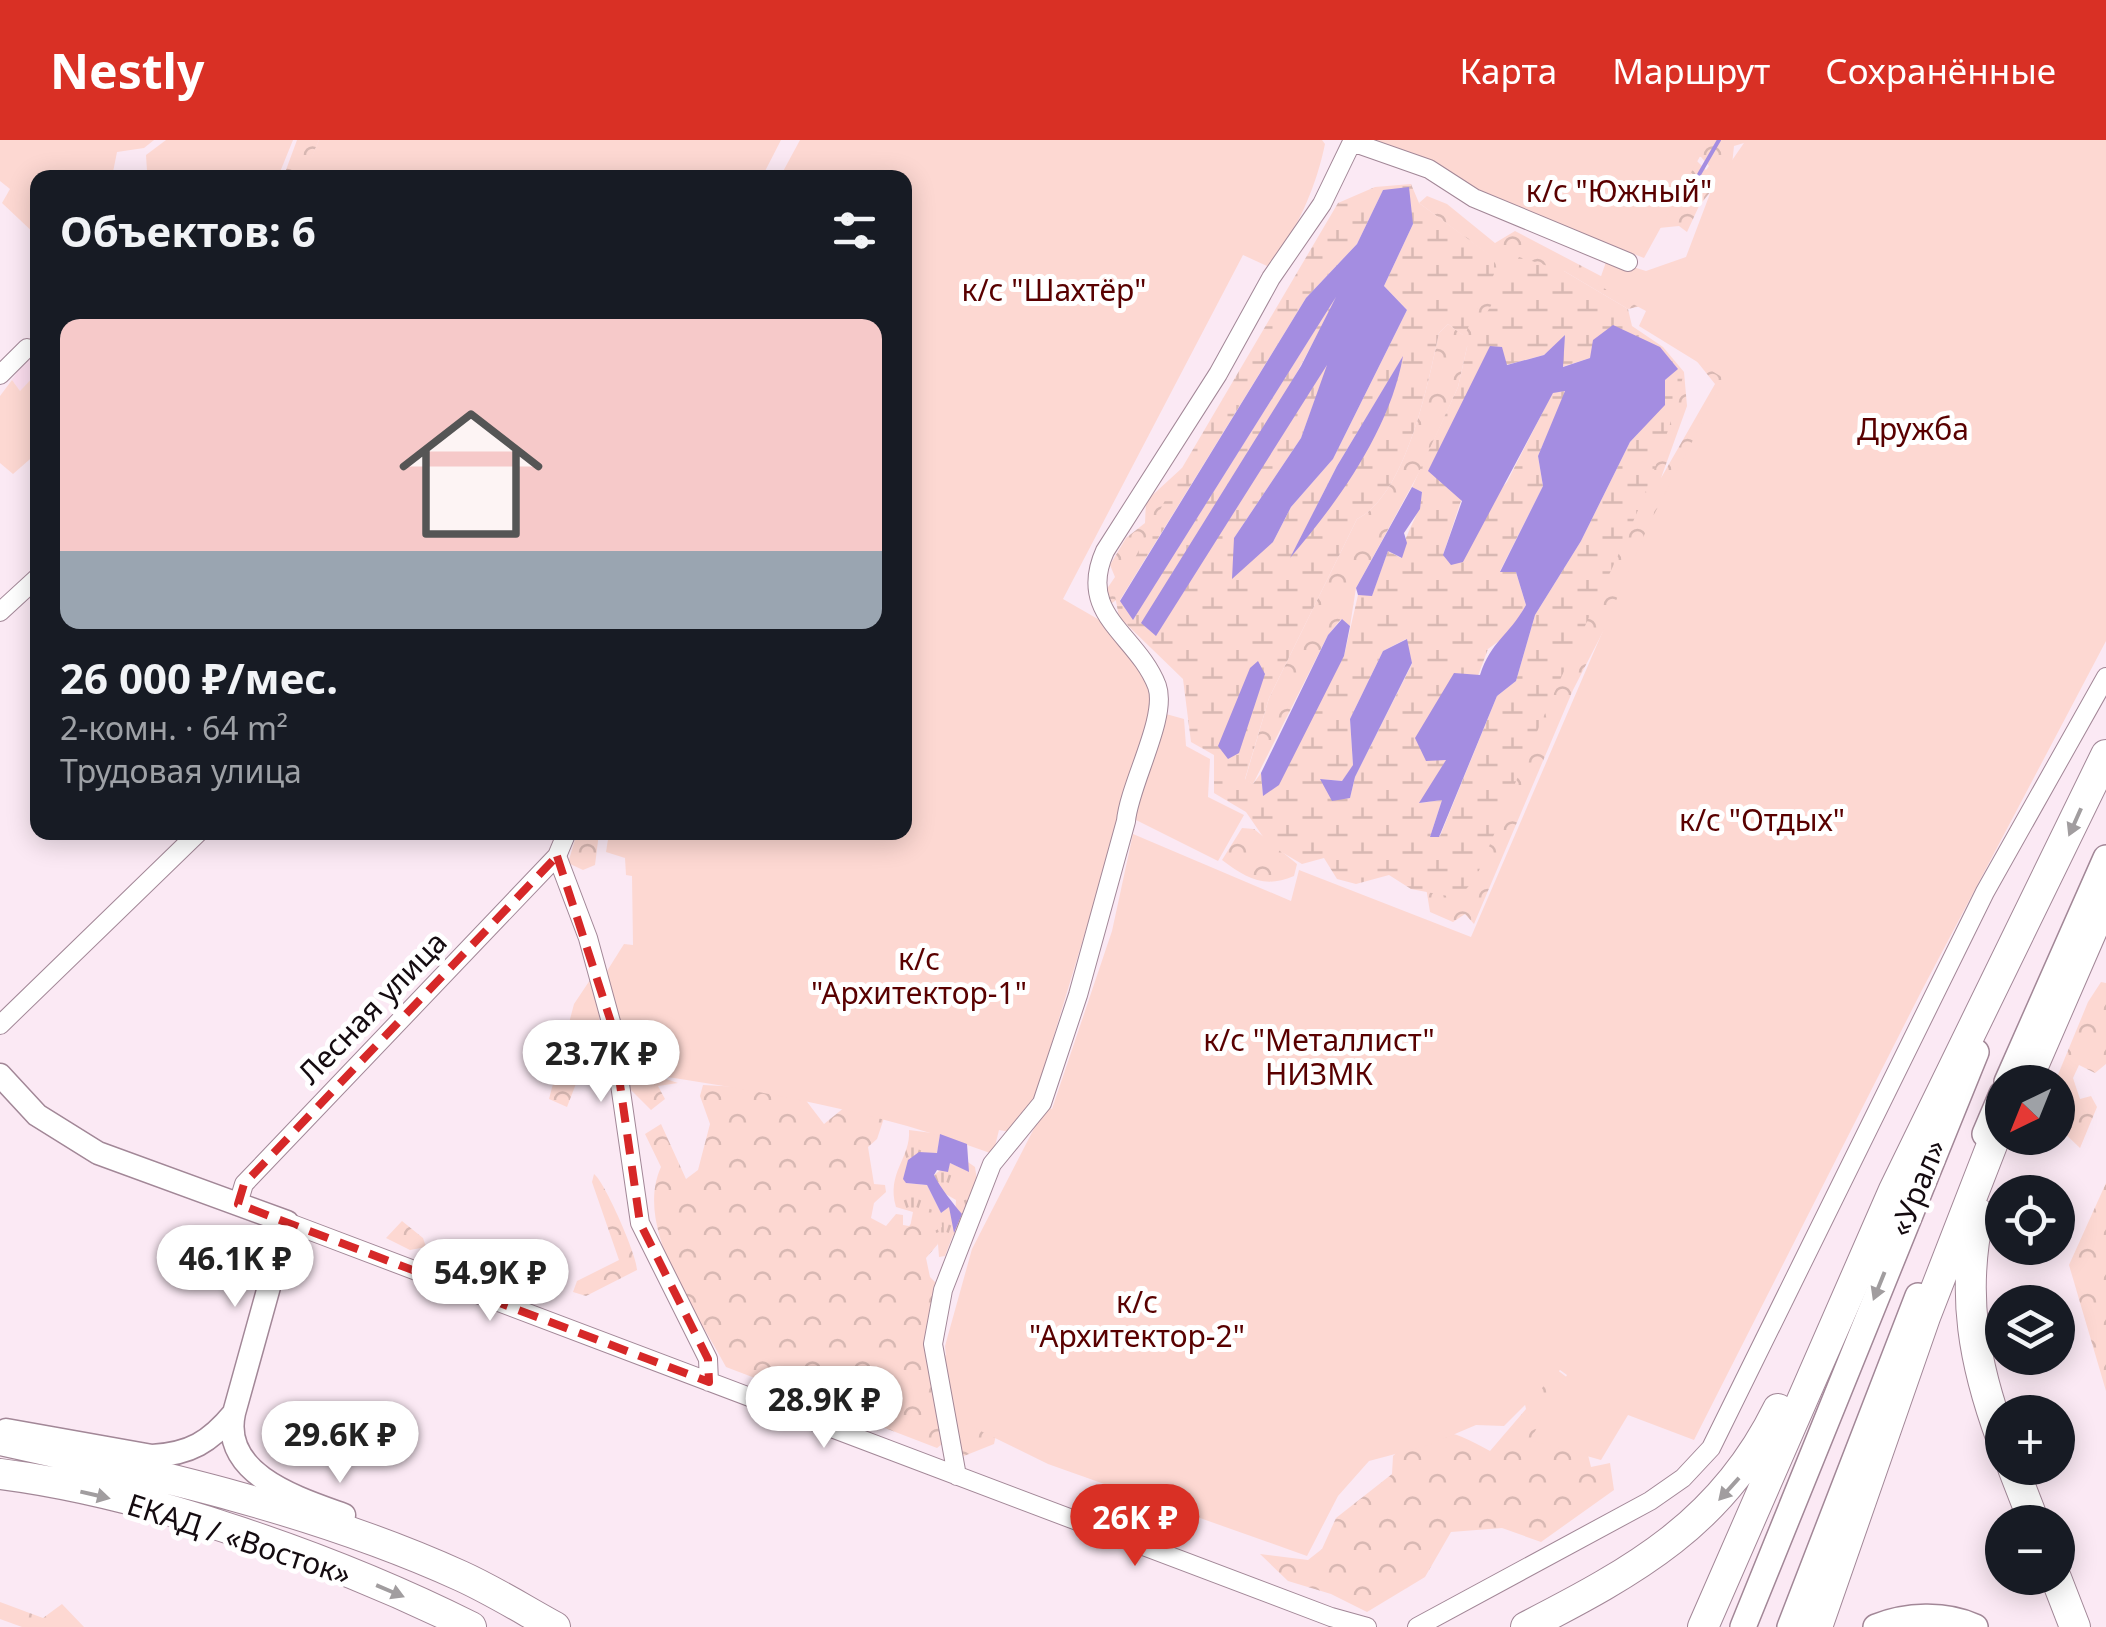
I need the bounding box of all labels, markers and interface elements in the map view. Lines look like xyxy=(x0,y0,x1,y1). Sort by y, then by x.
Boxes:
text: Nestly xyxy=(50,38,204,103)
text: Карта xyxy=(1460,47,1557,94)
text: Маршрут xyxy=(1612,47,1770,94)
text: Сохранённые xyxy=(1825,47,2056,94)
park label: к/с "Южный" xyxy=(1526,170,1712,211)
text: Объектов: 6 xyxy=(60,202,316,259)
icon: filters xyxy=(827,203,882,258)
park label: к/с "Шахтёр" xyxy=(961,269,1147,310)
icon: home xyxy=(381,384,561,564)
park label: Дружба xyxy=(1857,408,1969,449)
text: 26 000 ₽/мес. xyxy=(60,649,338,706)
text: 2-комн. · 64 m² xyxy=(60,706,288,749)
text: Трудовая улица xyxy=(60,749,302,792)
park label: к/с "Отдых" xyxy=(1679,799,1845,840)
one-way arrow xyxy=(2067,808,2084,837)
street label: Лесная улица xyxy=(289,922,455,1092)
park label: к/с "Архитектор-1" xyxy=(811,938,1027,1013)
park label: к/с "Металлист" НИЗМК xyxy=(1203,1019,1435,1094)
pin: 23.7K ₽ xyxy=(509,1020,693,1105)
text: 23.7K ₽ xyxy=(545,1031,657,1074)
north arrow xyxy=(1985,1065,2075,1155)
map controls xyxy=(1985,1065,2075,1595)
street label: «Урал» xyxy=(1879,1133,1955,1242)
button: locate xyxy=(1985,1175,2075,1265)
pin: 46.1K ₽ xyxy=(143,1225,327,1310)
text: 46.1K ₽ xyxy=(179,1236,291,1279)
pin: 54.9K ₽ xyxy=(398,1239,582,1324)
text: 54.9K ₽ xyxy=(434,1250,546,1293)
one-way arrow xyxy=(1870,1271,1886,1301)
park label: к/с "Архитектор-2" xyxy=(1029,1281,1245,1356)
button: layers xyxy=(1985,1285,2075,1375)
pin: 28.9K ₽ xyxy=(732,1366,916,1451)
text: 28.9K ₽ xyxy=(768,1377,880,1420)
button: + xyxy=(1985,1395,2075,1485)
pin: 29.6K ₽ xyxy=(248,1401,432,1486)
text: 29.6K ₽ xyxy=(284,1412,396,1455)
one-way arrow xyxy=(1718,1476,1740,1501)
street label: ЕКАД / «Восток» xyxy=(122,1483,357,1594)
pin: 26K ₽ xyxy=(1065,1484,1205,1569)
one-way arrow xyxy=(80,1488,111,1503)
text: 26K ₽ xyxy=(1092,1495,1178,1538)
button: − xyxy=(1985,1505,2075,1595)
one-way arrow xyxy=(375,1583,405,1599)

